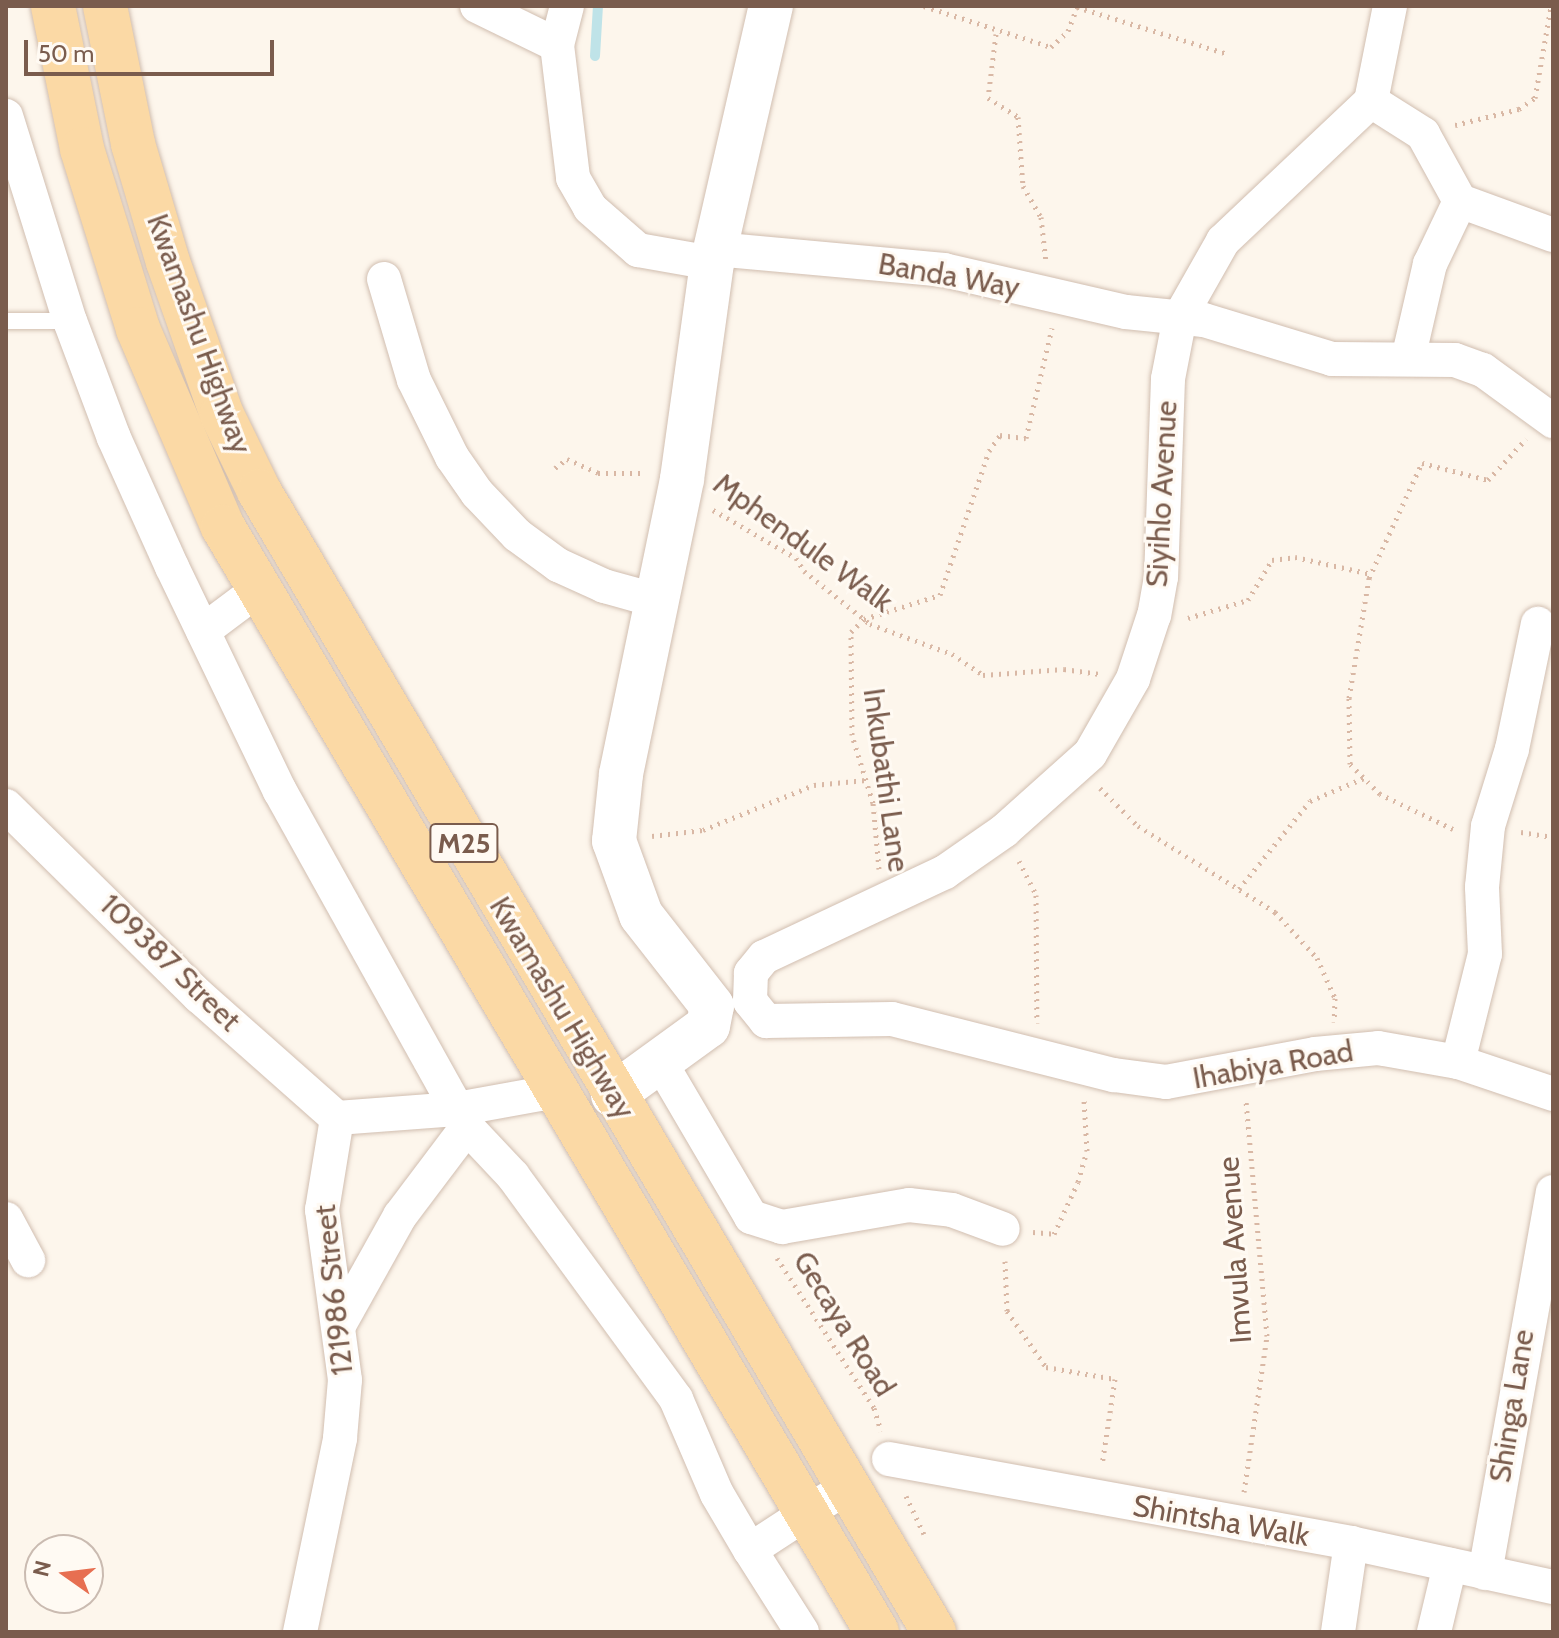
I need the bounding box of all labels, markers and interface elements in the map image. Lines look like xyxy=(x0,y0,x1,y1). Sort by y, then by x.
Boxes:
scale bar xyxy=(28,24,278,74)
text: 50 m xyxy=(38,39,94,68)
street label: Kwamashu Highway xyxy=(139,209,259,459)
street label: Banda Way xyxy=(875,246,1023,306)
street label: Siyihlo Avenue xyxy=(1139,400,1185,588)
street label: Mphendule Walk xyxy=(706,466,900,620)
street label: Inkubathi Lane xyxy=(855,686,917,874)
road number: M25 xyxy=(428,819,500,867)
street label: 109387 Street xyxy=(92,887,248,1039)
street label: Kwamashu Highway xyxy=(482,891,642,1125)
street label: Ihabiya Road xyxy=(1190,1033,1356,1097)
street label: Imvula Avenue xyxy=(1211,1155,1259,1345)
street label: 121986 Street xyxy=(307,1203,361,1377)
street label: Gecaya Road xyxy=(785,1245,903,1403)
street label: Shinga Lane xyxy=(1482,1327,1542,1485)
street label: Shintsha Walk xyxy=(1130,1488,1312,1554)
north arrow xyxy=(24,1534,104,1614)
text: N xyxy=(27,1558,57,1579)

